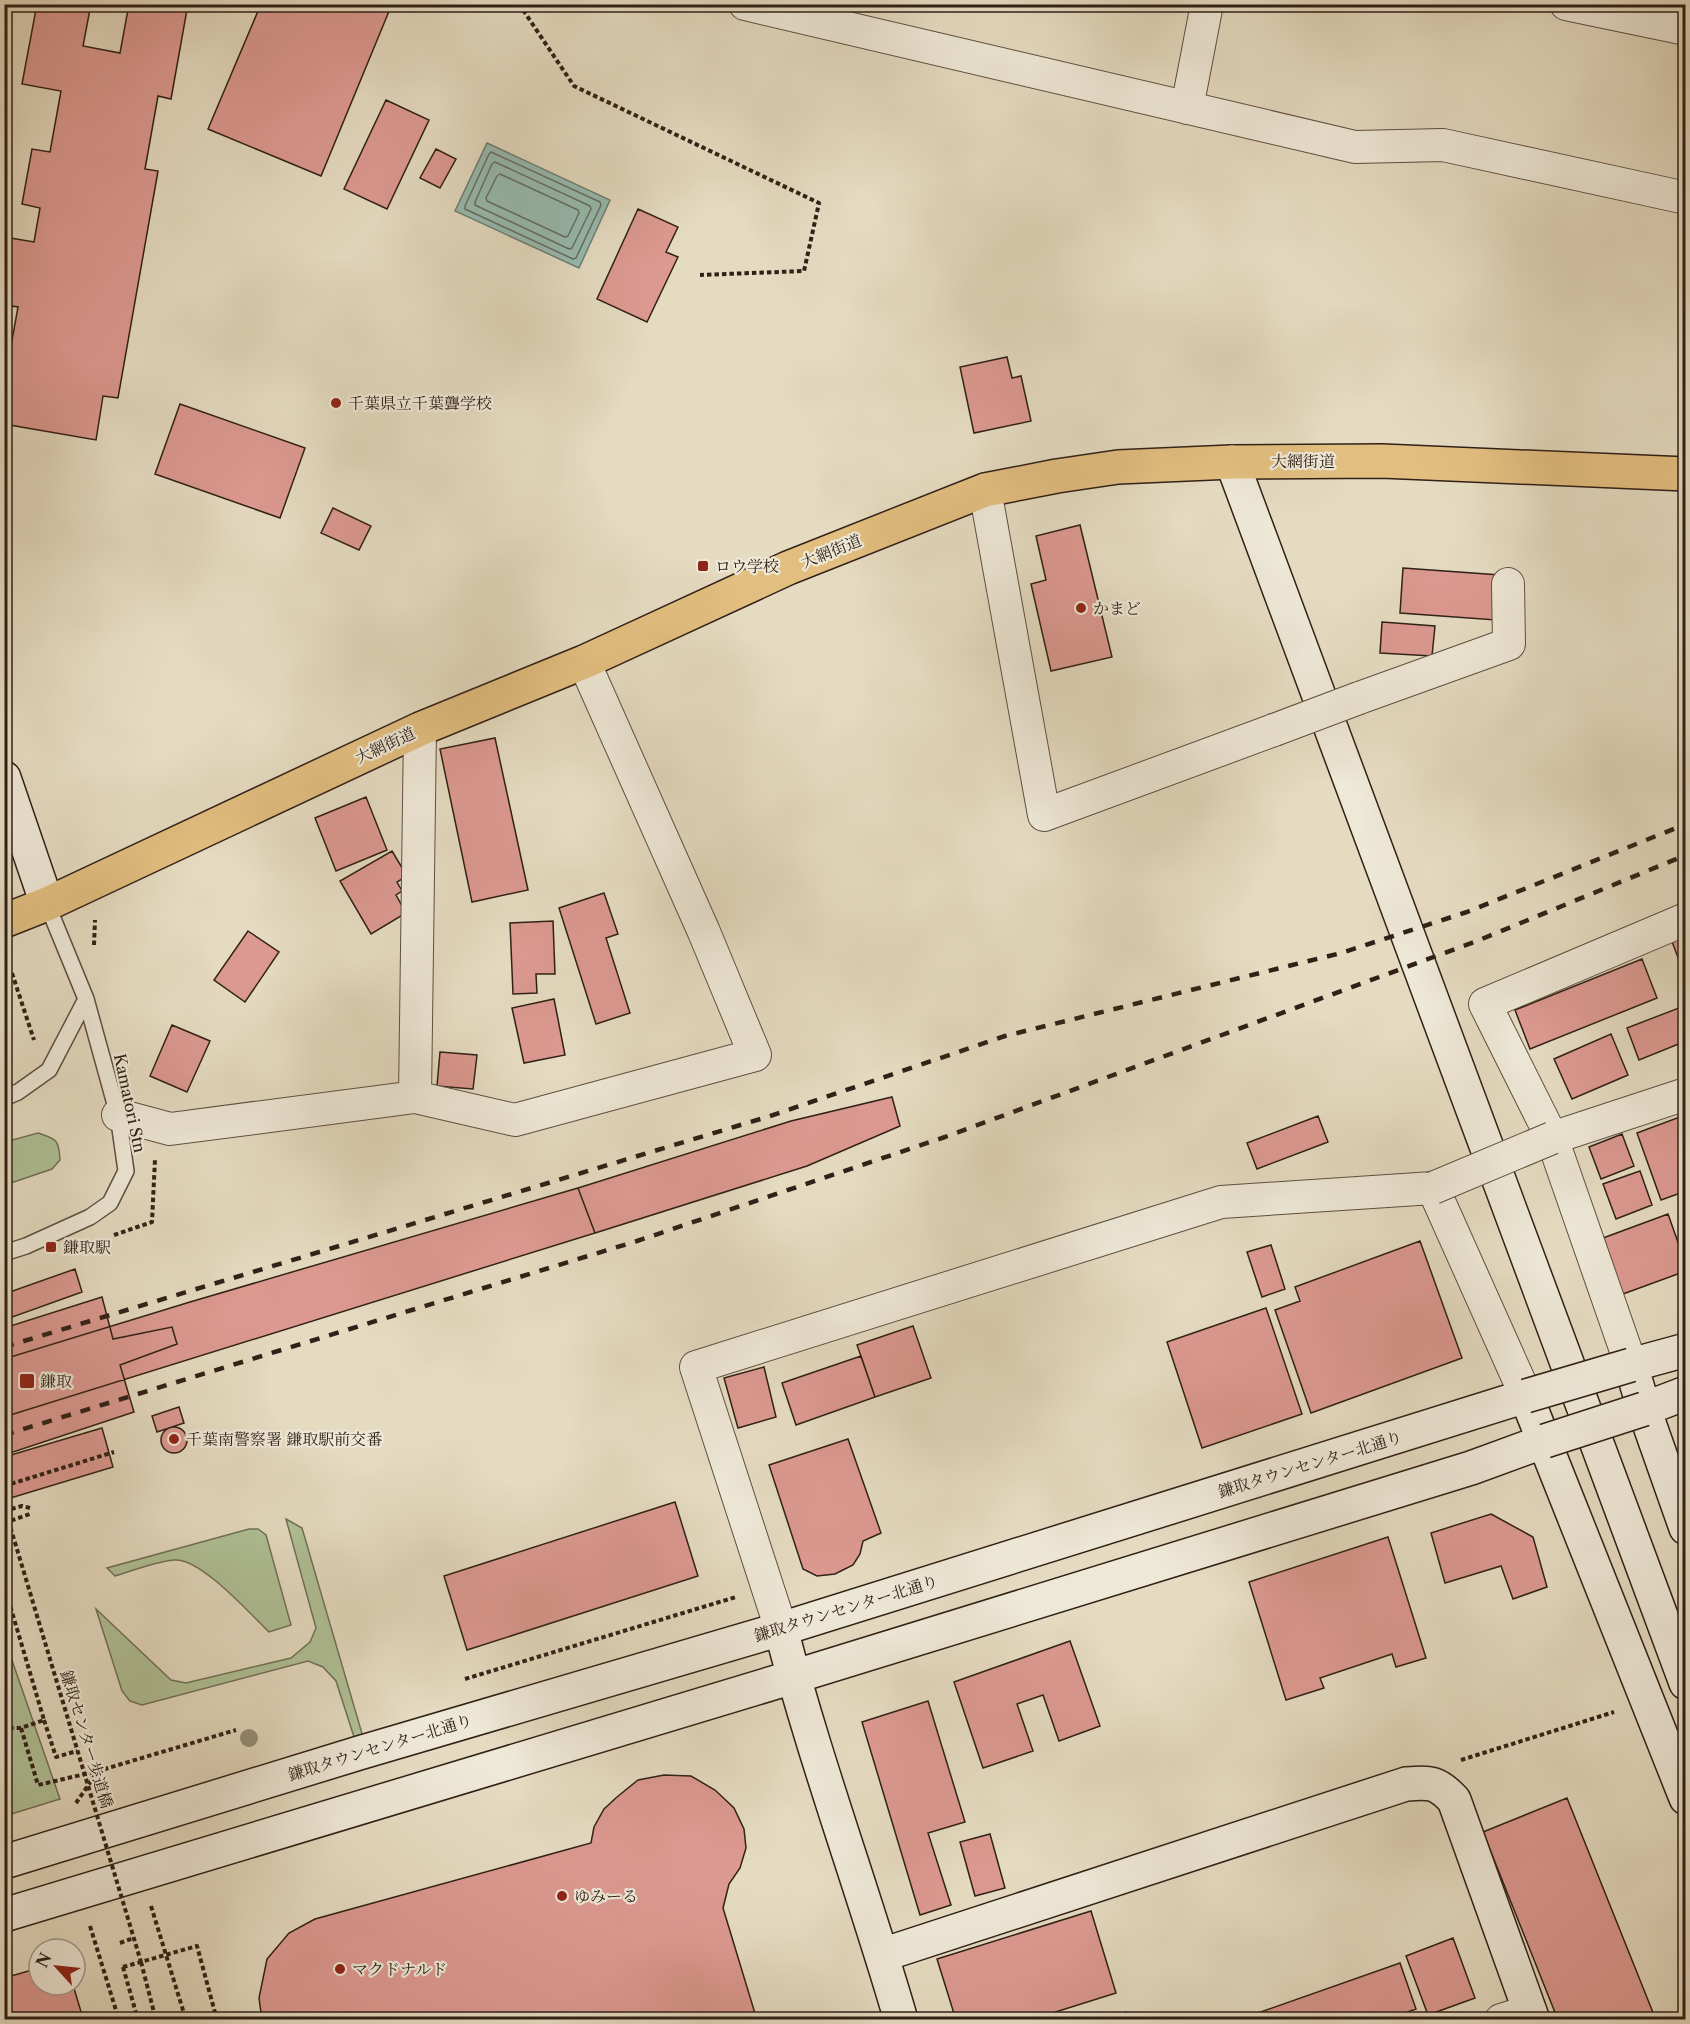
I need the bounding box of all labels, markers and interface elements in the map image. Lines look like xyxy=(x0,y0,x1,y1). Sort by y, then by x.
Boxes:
place label: 千葉県立千葉聾学校 xyxy=(348,393,492,413)
marker: 千葉県立千葉聾学校 xyxy=(329,396,343,410)
street label: 大網街道 xyxy=(1271,451,1335,471)
street label: 大網街道 xyxy=(798,530,864,572)
place label: ロウ学校 xyxy=(715,556,779,576)
marker: ロウ学校 xyxy=(696,559,710,573)
place label: かまど xyxy=(1093,598,1141,618)
marker: かまど xyxy=(1074,601,1088,615)
street label: 大網街道 xyxy=(352,722,418,768)
street label: Kamatori Stn xyxy=(110,1052,150,1154)
place label: 鎌取駅 xyxy=(63,1237,111,1257)
marker: 鎌取駅 xyxy=(44,1240,58,1254)
place label: 鎌取 xyxy=(40,1371,72,1391)
marker: 鎌取 xyxy=(18,1372,36,1390)
street label: 鎌取タウンセンター北通り xyxy=(1216,1426,1404,1502)
place label: 千葉南警察署 鎌取駅前交番 xyxy=(186,1429,382,1449)
marker: 千葉南警察署 鎌取駅前交番 xyxy=(167,1432,181,1446)
street label: 鎌取タウンセンター北通り xyxy=(752,1570,940,1646)
street label: 鎌取センター歩道橋 xyxy=(56,1668,118,1810)
street label: 鎌取タウンセンター北通り xyxy=(286,1709,474,1785)
place label: ゆみーる xyxy=(574,1886,638,1906)
marker: ゆみーる xyxy=(555,1889,569,1903)
north arrow xyxy=(27,1937,87,1997)
text: N xyxy=(32,1949,56,1971)
place label: マクドナルド xyxy=(352,1959,447,1979)
marker: マクドナルド xyxy=(333,1962,347,1976)

